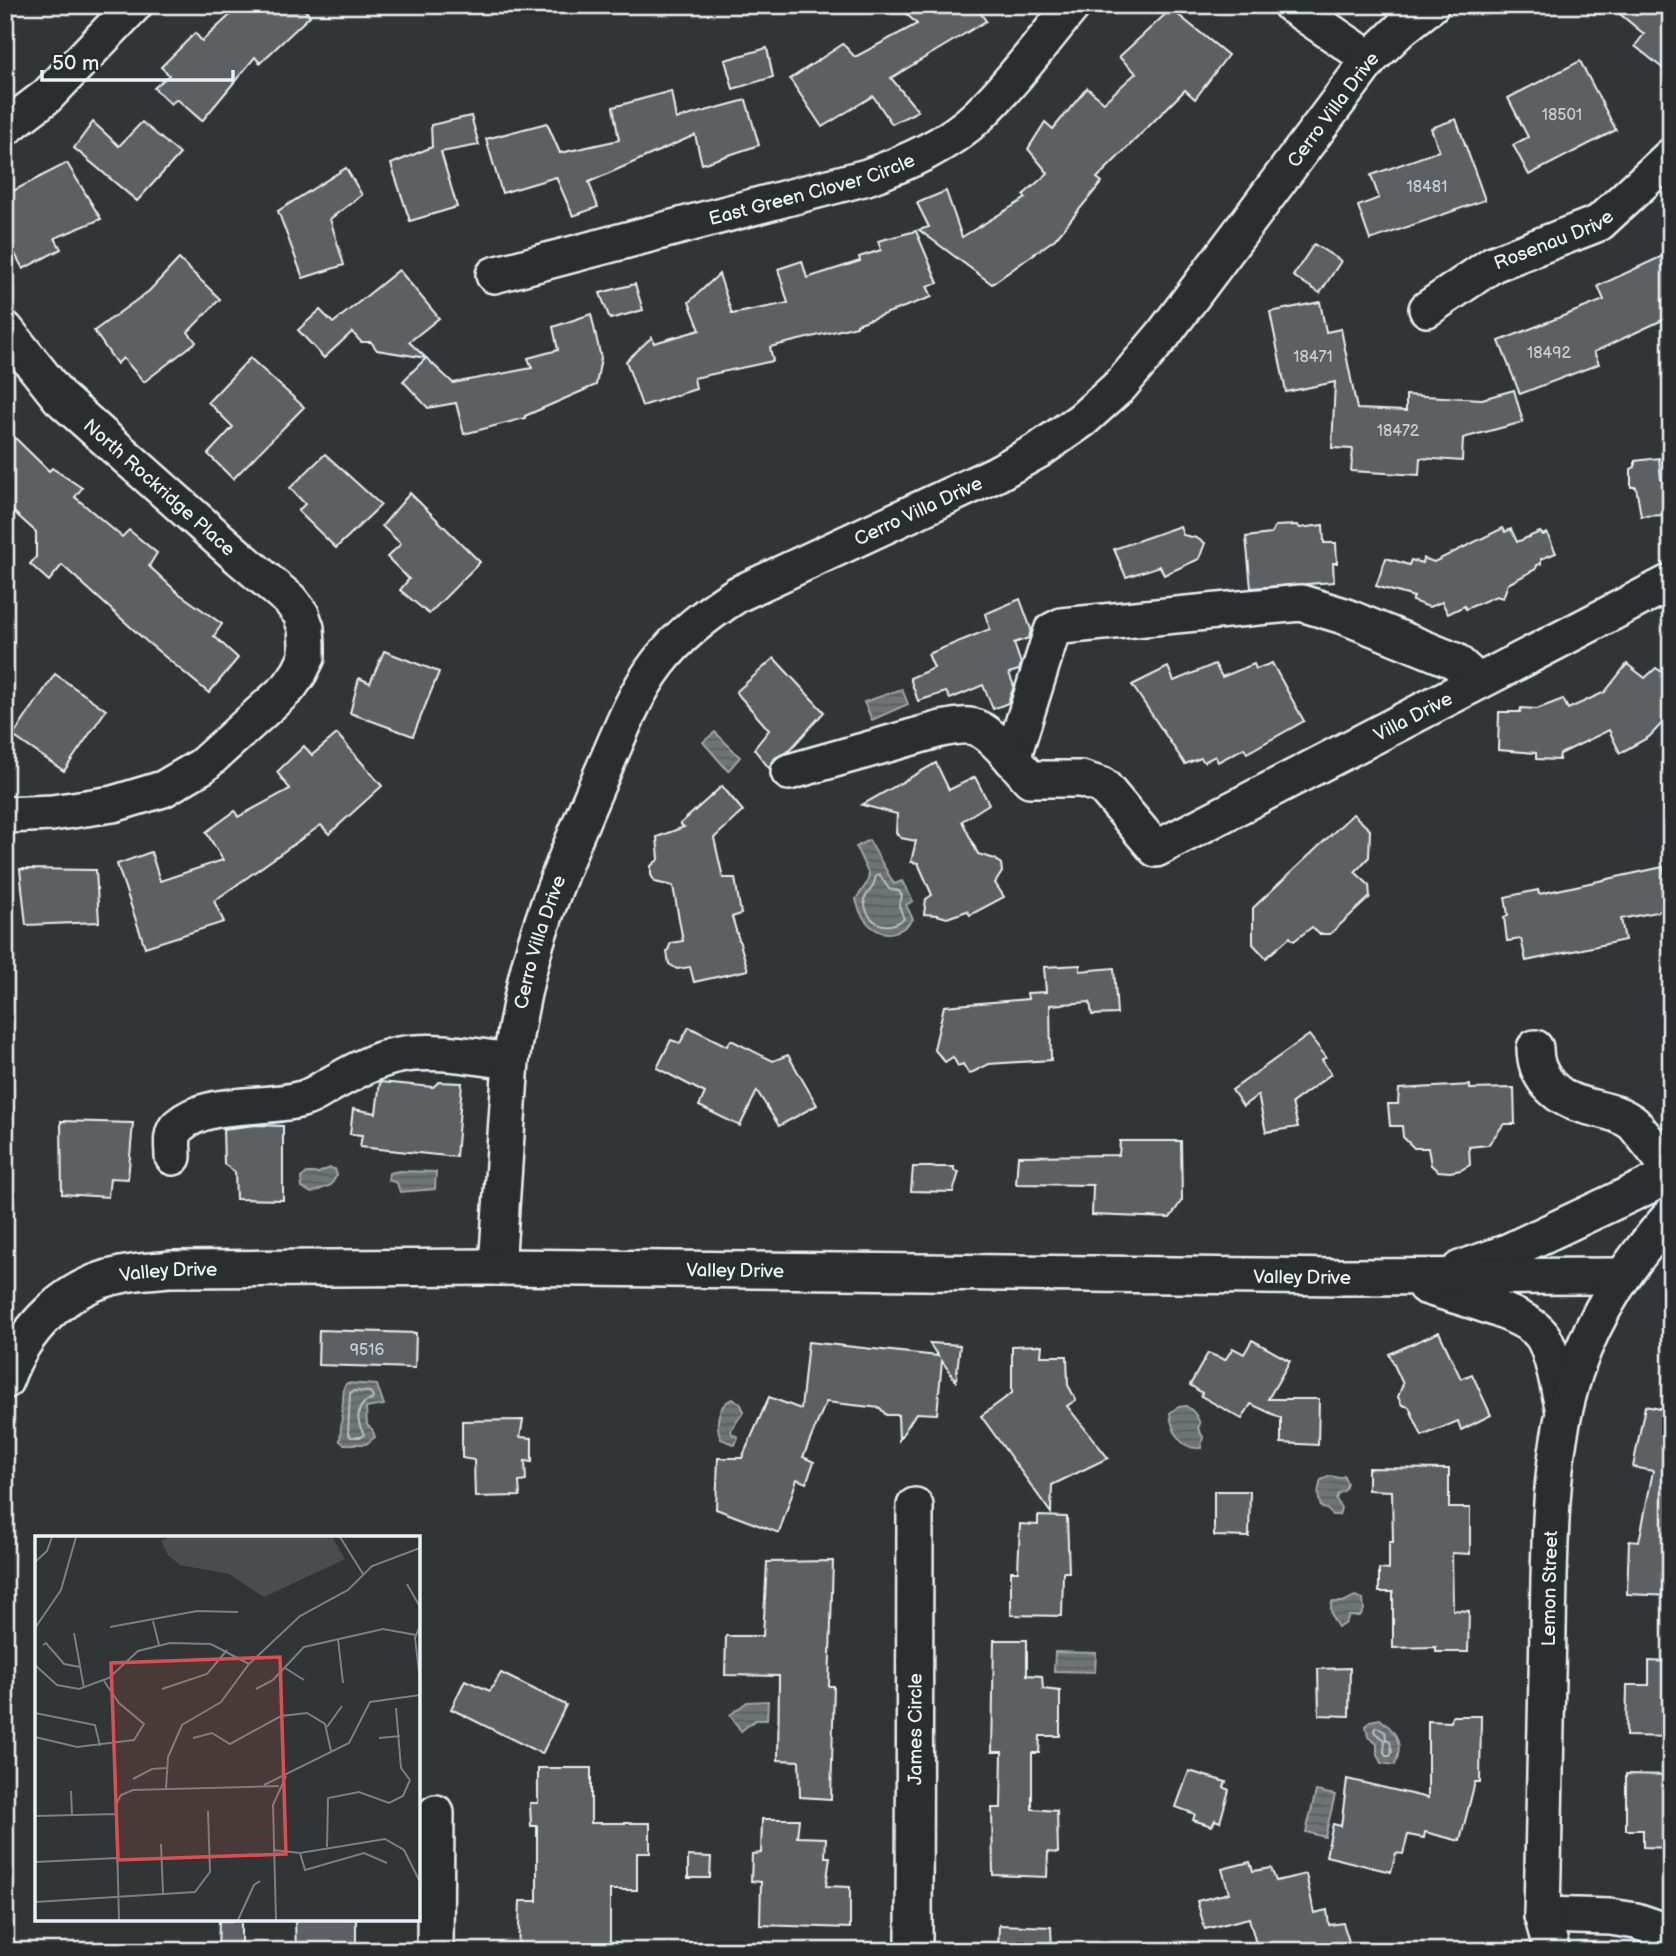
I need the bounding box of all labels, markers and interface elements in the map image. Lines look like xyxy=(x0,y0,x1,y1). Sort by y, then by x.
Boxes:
scale bar xyxy=(42,38,233,82)
street label: Cerro Villa Drive xyxy=(1283,47,1384,172)
text: 50 m xyxy=(52,51,99,76)
house number: 18501 xyxy=(1542,106,1582,125)
street label: East Green Clover Circle xyxy=(706,149,919,231)
house number: 18481 xyxy=(1407,178,1447,197)
street label: Rosenau Drive xyxy=(1491,206,1619,276)
house number: 18492 xyxy=(1527,344,1572,363)
house number: 18471 xyxy=(1293,348,1333,367)
street label: North Rockridge Place xyxy=(78,415,240,561)
house number: 18472 xyxy=(1377,422,1420,441)
street label: Cerro Villa Drive xyxy=(851,472,986,551)
street label: Villa Drive xyxy=(1370,687,1456,747)
street label: Cerro Villa Drive xyxy=(510,872,571,1011)
street label: Valley Drive xyxy=(118,1259,217,1288)
street label: Valley Drive xyxy=(686,1259,784,1283)
street label: Valley Drive xyxy=(1253,1266,1351,1290)
house number: 9516 xyxy=(350,1341,384,1360)
street label: Lemon Street xyxy=(1538,1530,1563,1647)
inset map xyxy=(35,1536,420,1921)
street label: James Circle xyxy=(904,1673,928,1785)

